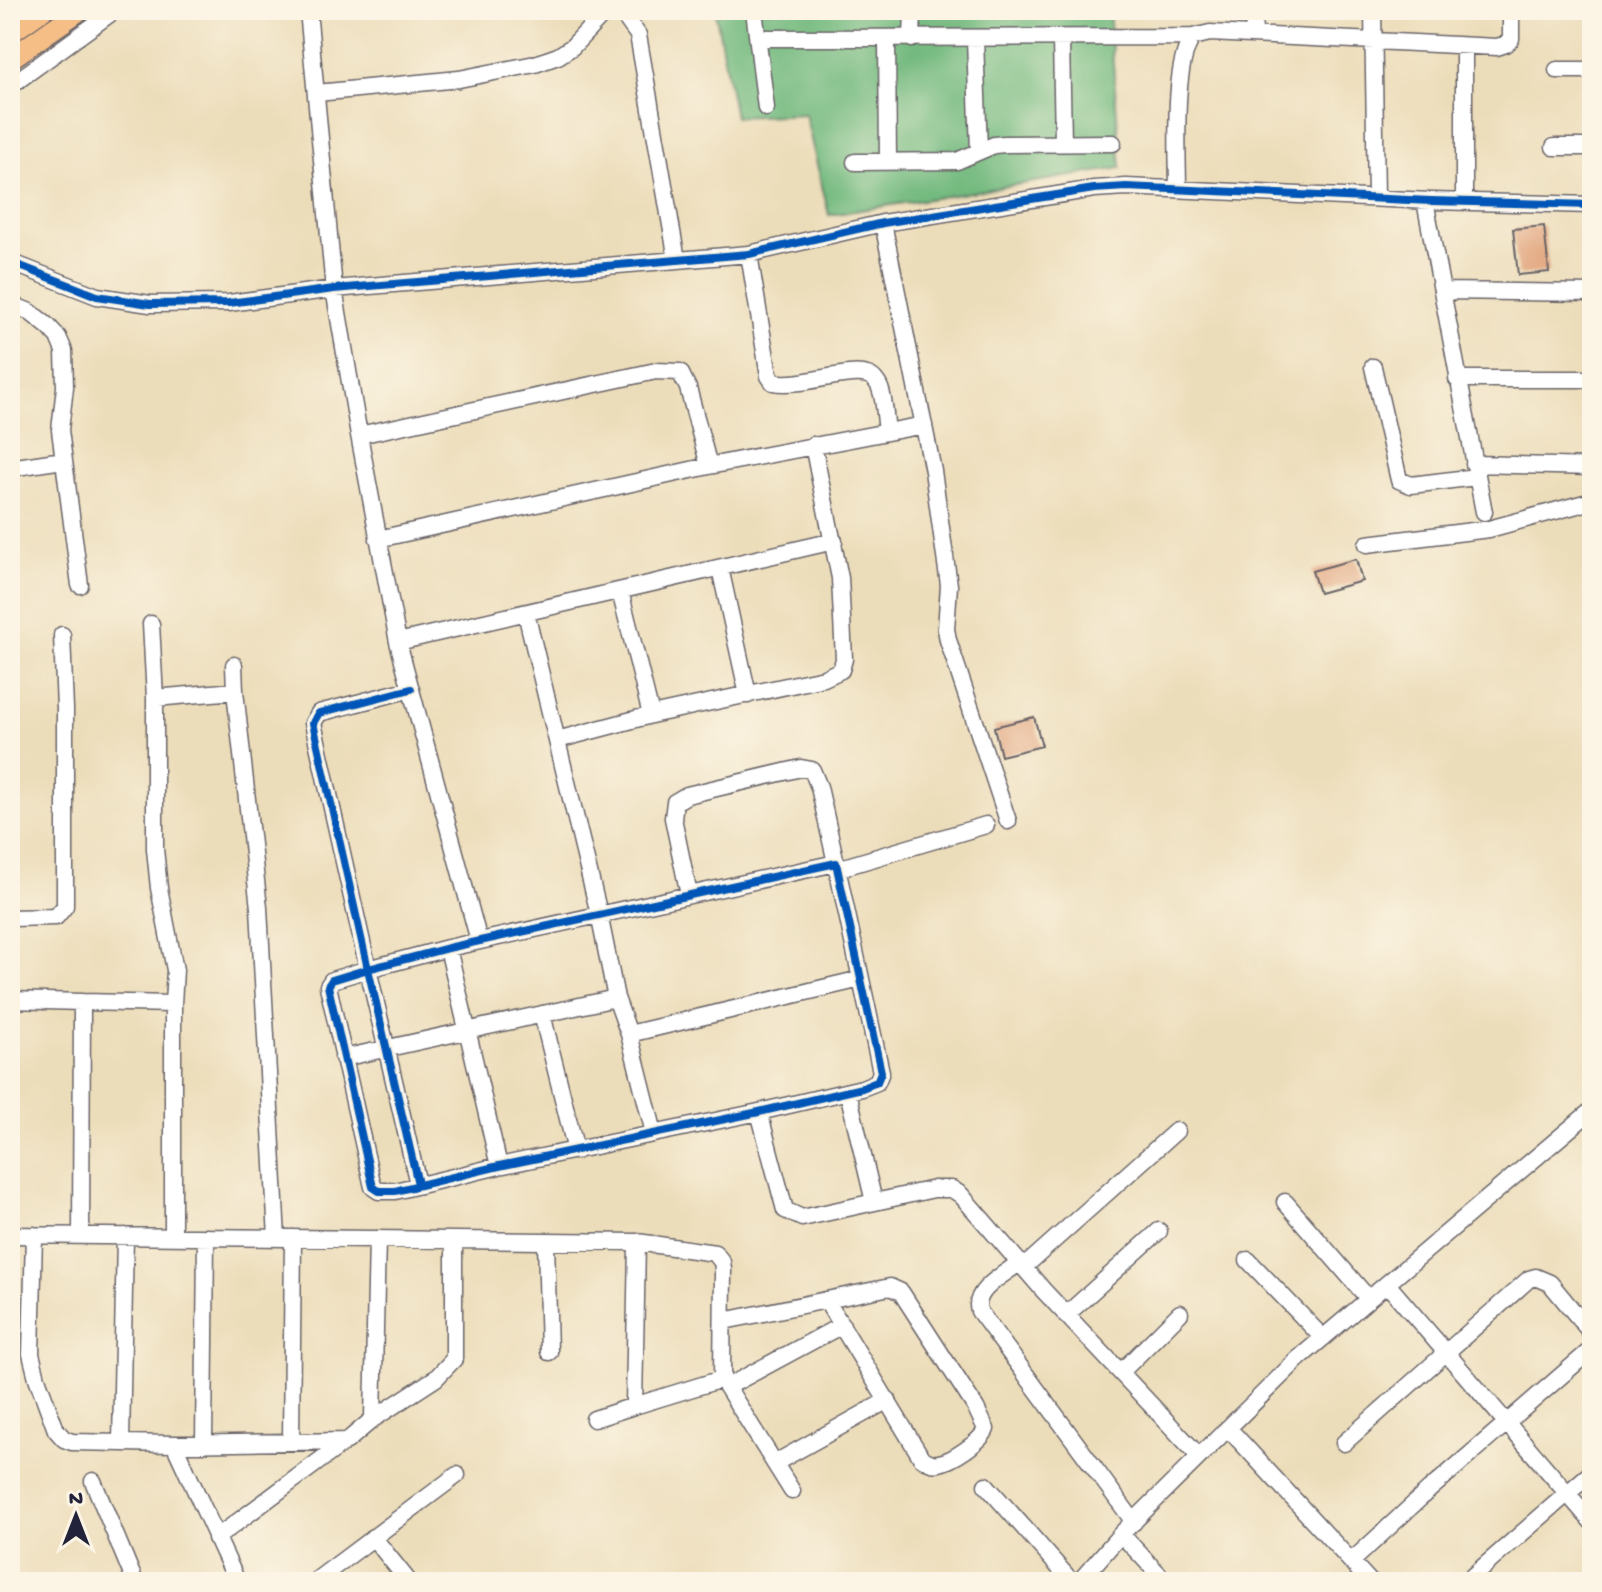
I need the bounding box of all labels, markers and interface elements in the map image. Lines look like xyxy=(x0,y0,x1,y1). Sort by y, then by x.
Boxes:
north arrow xyxy=(36,1476,116,1556)
text: N xyxy=(69,1487,83,1513)

